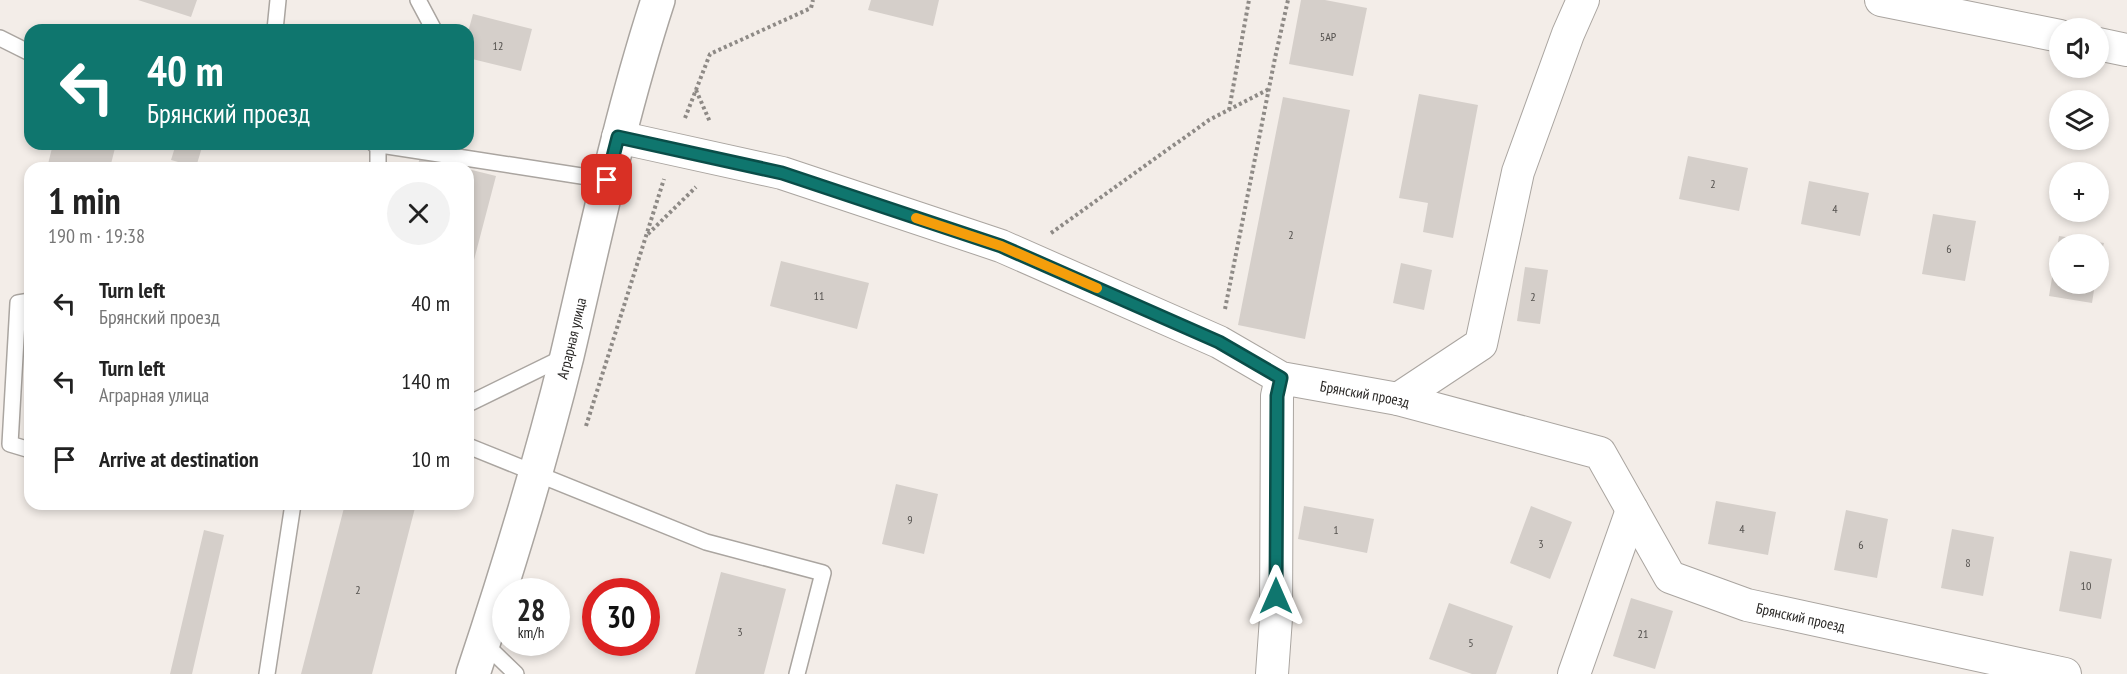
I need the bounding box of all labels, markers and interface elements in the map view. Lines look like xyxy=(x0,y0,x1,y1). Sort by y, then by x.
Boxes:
map controls xyxy=(2049,18,2109,294)
button: sound xyxy=(2049,18,2109,78)
house number: 5АР xyxy=(1320,29,1337,44)
house number: 12 xyxy=(493,38,503,53)
text: 40 m xyxy=(147,43,224,98)
icon: left xyxy=(48,48,126,126)
button: layers xyxy=(2049,90,2109,150)
text: Брянский проезд xyxy=(147,96,310,130)
pin xyxy=(581,154,632,205)
button: + xyxy=(2049,162,2109,222)
icon: arrive xyxy=(590,163,623,196)
house number: 2 xyxy=(1710,176,1716,191)
text: 1 min xyxy=(48,177,121,224)
button: close xyxy=(387,182,450,245)
house number: 4 xyxy=(1832,201,1838,216)
text: 190 m · 19:38 xyxy=(48,223,145,249)
house number: 2 xyxy=(1288,227,1294,242)
button: − xyxy=(2049,234,2109,294)
house number: 6 xyxy=(1946,241,1952,256)
text: Turn left xyxy=(99,276,165,304)
icon: left xyxy=(48,287,81,320)
house number: 11 xyxy=(814,288,824,303)
text: 40 m xyxy=(411,289,450,317)
house number: 2 xyxy=(1530,289,1536,304)
street label: Аграрная улица xyxy=(552,296,590,381)
text: Брянский проезд xyxy=(99,304,220,330)
text: Turn left xyxy=(99,354,165,382)
icon: left xyxy=(48,365,81,398)
text: 140 m xyxy=(401,367,450,395)
street label: Брянский проезд xyxy=(1319,376,1412,411)
text: Аграрная улица xyxy=(99,382,209,408)
icon: arrive xyxy=(48,443,81,476)
text: Arrive at destination xyxy=(99,445,259,473)
text: 10 m xyxy=(411,445,450,473)
house number: 9 xyxy=(907,512,913,527)
house number: 4 xyxy=(1739,521,1745,536)
house number: 1 xyxy=(1333,522,1339,537)
house number: 3 xyxy=(1538,536,1544,551)
house number: 6 xyxy=(1858,537,1864,552)
house number: 8 xyxy=(1965,555,1971,570)
position arrow xyxy=(1244,564,1308,628)
speed limit sign: 30 xyxy=(582,578,660,656)
house number: 10 xyxy=(2081,578,2091,593)
house number: 2 xyxy=(355,582,361,597)
text: 28 xyxy=(517,590,545,629)
street label: Брянский проезд xyxy=(1755,598,1847,636)
text: km/h xyxy=(518,623,544,642)
house number: 3 xyxy=(737,624,743,639)
house number: 21 xyxy=(1638,626,1648,641)
house number: 5 xyxy=(1468,635,1474,650)

